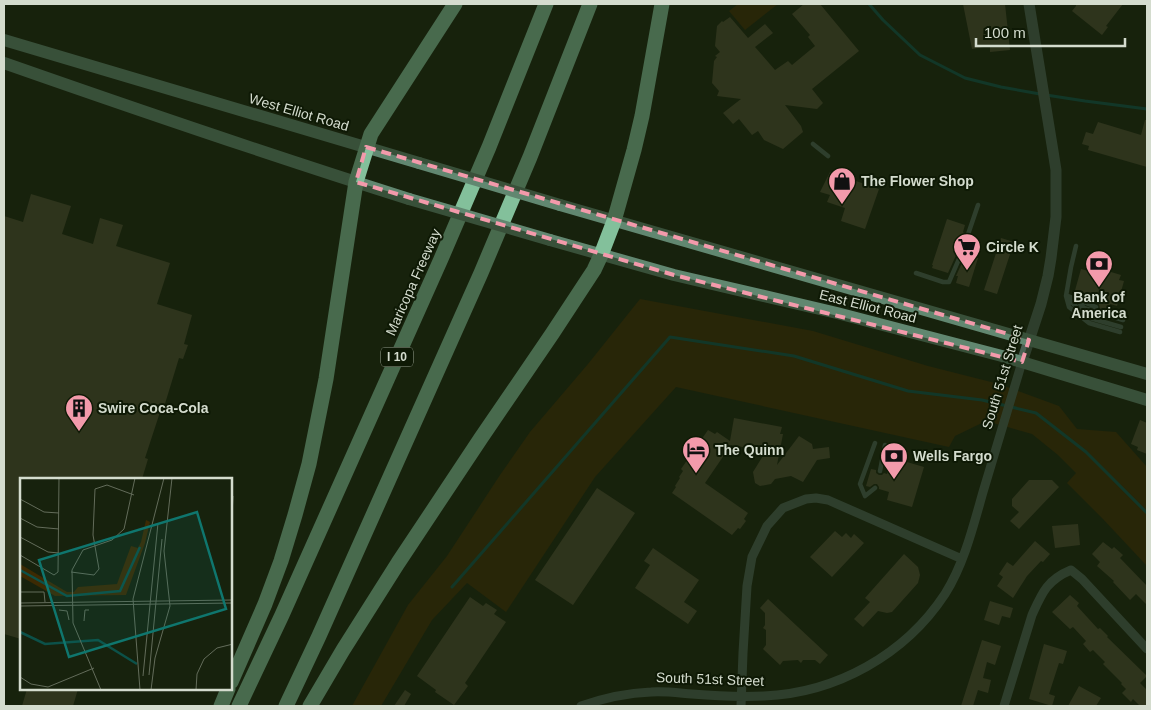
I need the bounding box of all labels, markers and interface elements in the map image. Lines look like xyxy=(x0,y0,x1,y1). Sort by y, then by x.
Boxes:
scale bar xyxy=(976,15,1125,47)
text: 100 m xyxy=(984,24,1026,41)
street label: West Elliot Road xyxy=(247,90,351,134)
shop icon: The Flower Shop xyxy=(827,166,857,205)
place label: The Flower Shop xyxy=(861,173,974,189)
street label: Maricopa Freeway xyxy=(382,226,444,338)
supermarket icon: Circle K xyxy=(952,232,982,271)
place label: Circle K xyxy=(986,239,1039,255)
bank icon: Bank of America xyxy=(1084,249,1114,288)
street label: East Elliot Road xyxy=(818,286,918,326)
place label: Bank of America xyxy=(1071,289,1127,321)
street label: South 51st Street xyxy=(979,323,1025,431)
road number: I 10 xyxy=(381,348,413,367)
building icon: Swire Coca-Cola xyxy=(64,393,94,432)
place label: Swire Coca-Cola xyxy=(98,400,209,416)
hotel icon: The Quinn xyxy=(681,435,711,474)
bank icon: Wells Fargo xyxy=(879,441,909,480)
place label: The Quinn xyxy=(715,442,784,458)
place label: Wells Fargo xyxy=(913,448,992,464)
inset map xyxy=(20,478,232,690)
street label: South 51st Street xyxy=(656,669,764,689)

